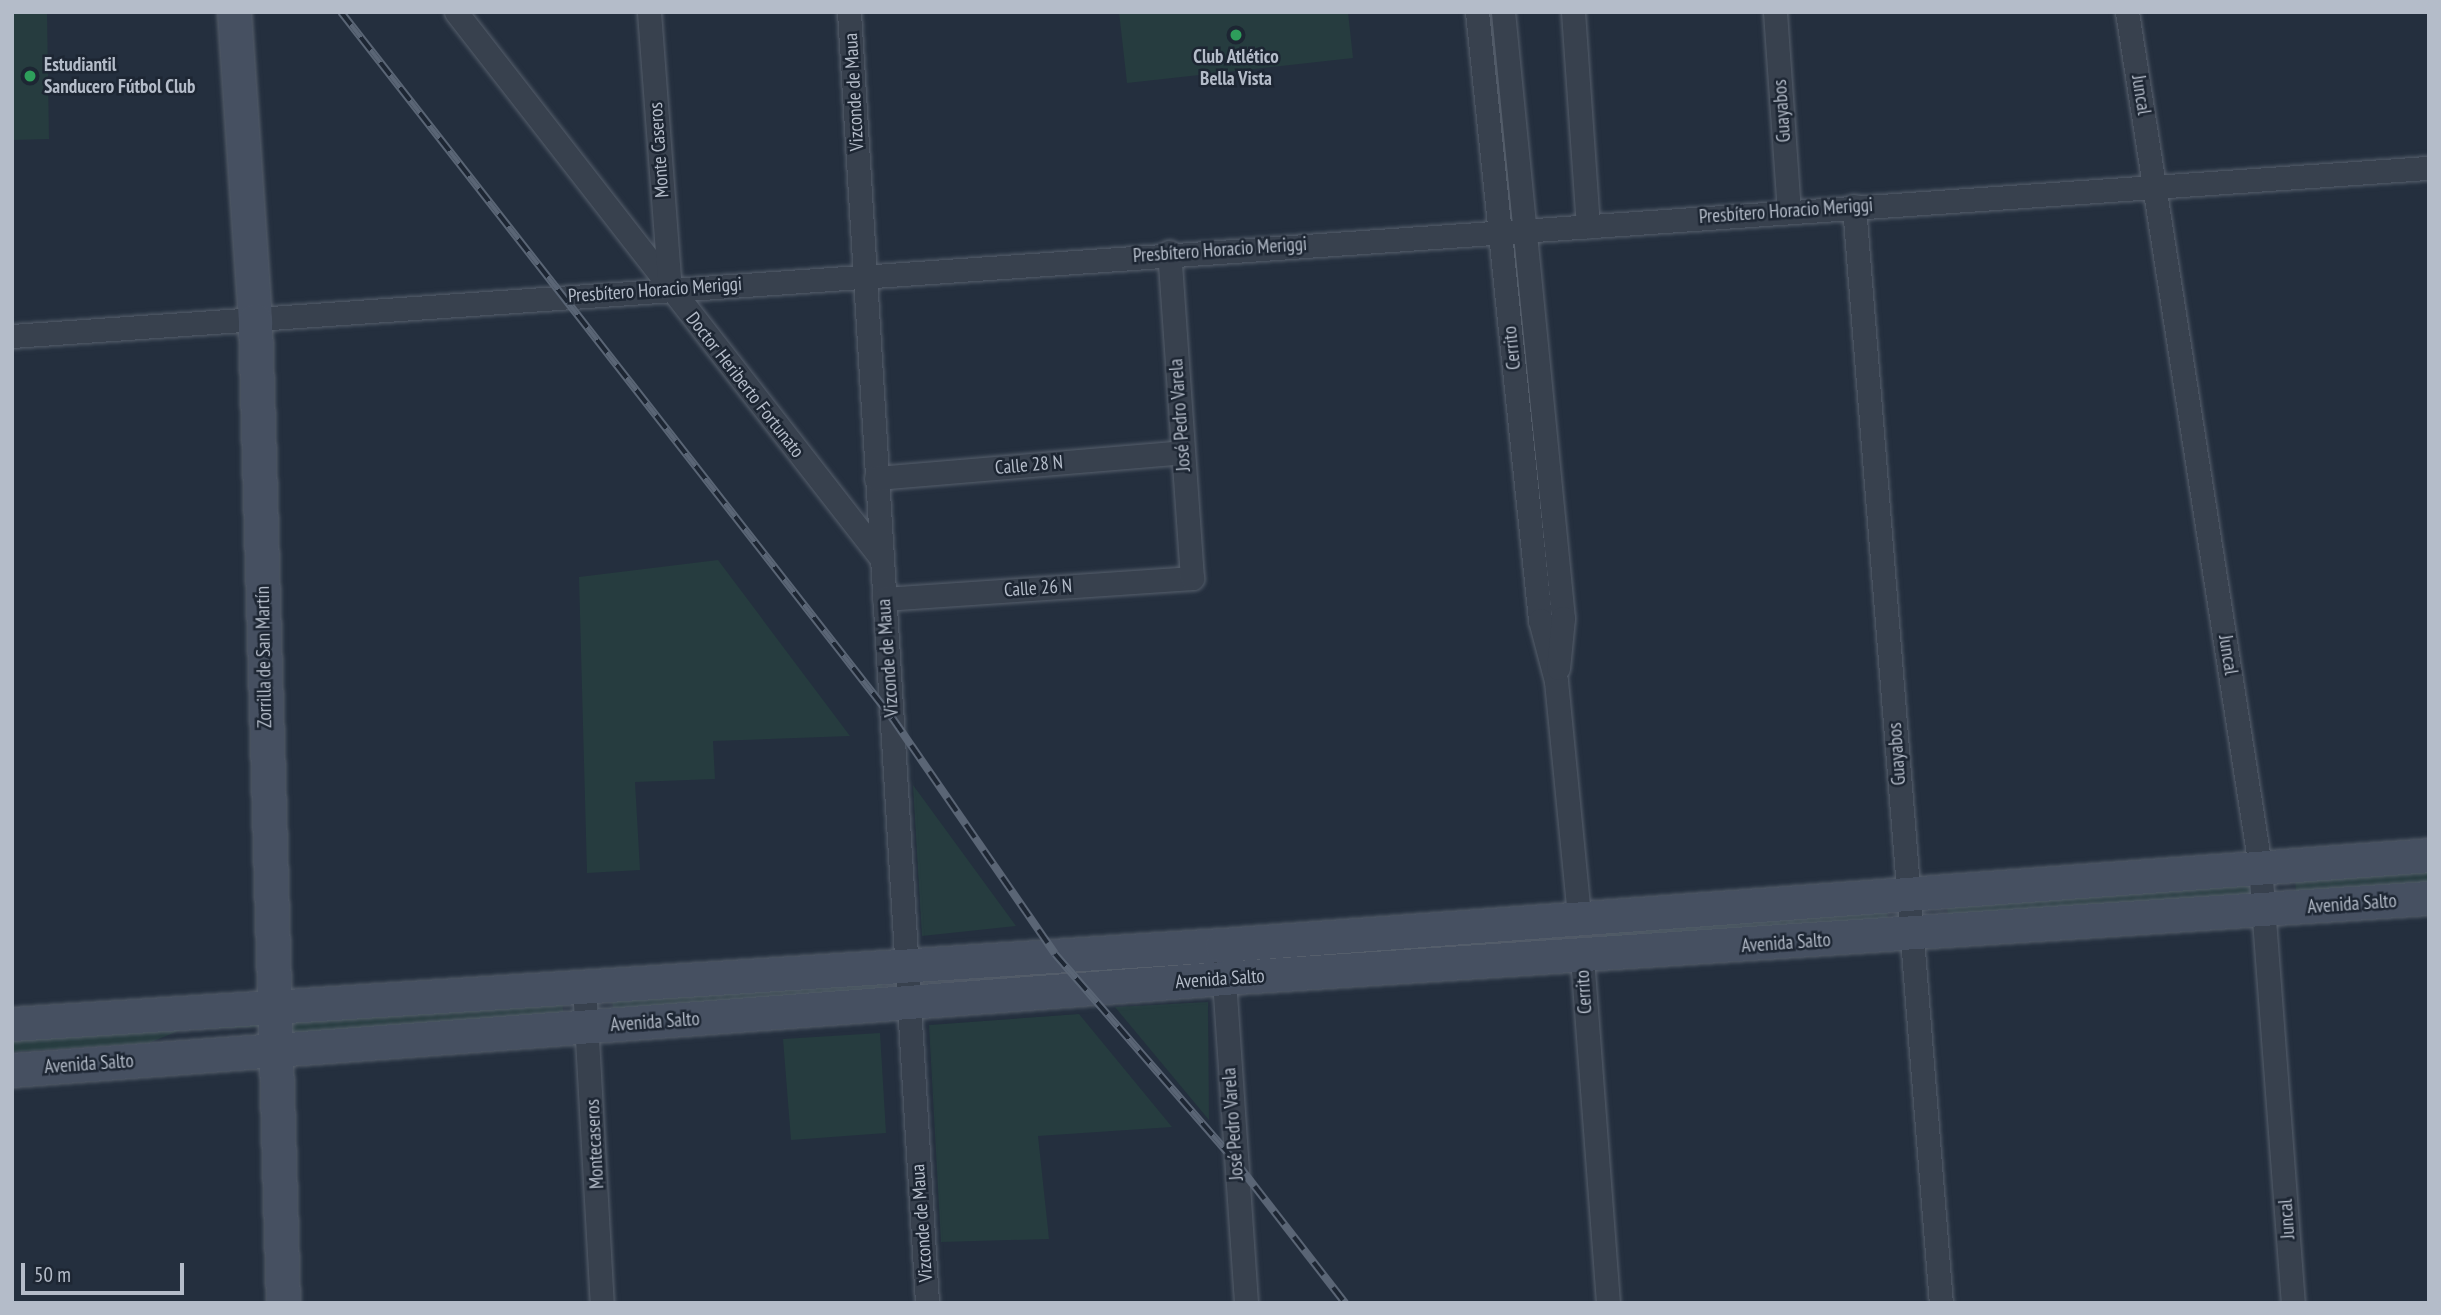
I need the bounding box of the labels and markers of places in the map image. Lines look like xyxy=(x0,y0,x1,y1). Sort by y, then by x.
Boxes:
marker: Club Atlético Bella Vista xyxy=(1228,27,1244,43)
place label: Club Atlético Bella Vista xyxy=(1193,46,1279,90)
place label: Estudiantil Sanducero Fútbol Club xyxy=(44,54,196,98)
marker: Estudiantil Sanducero Fútbol Club xyxy=(22,68,38,84)

